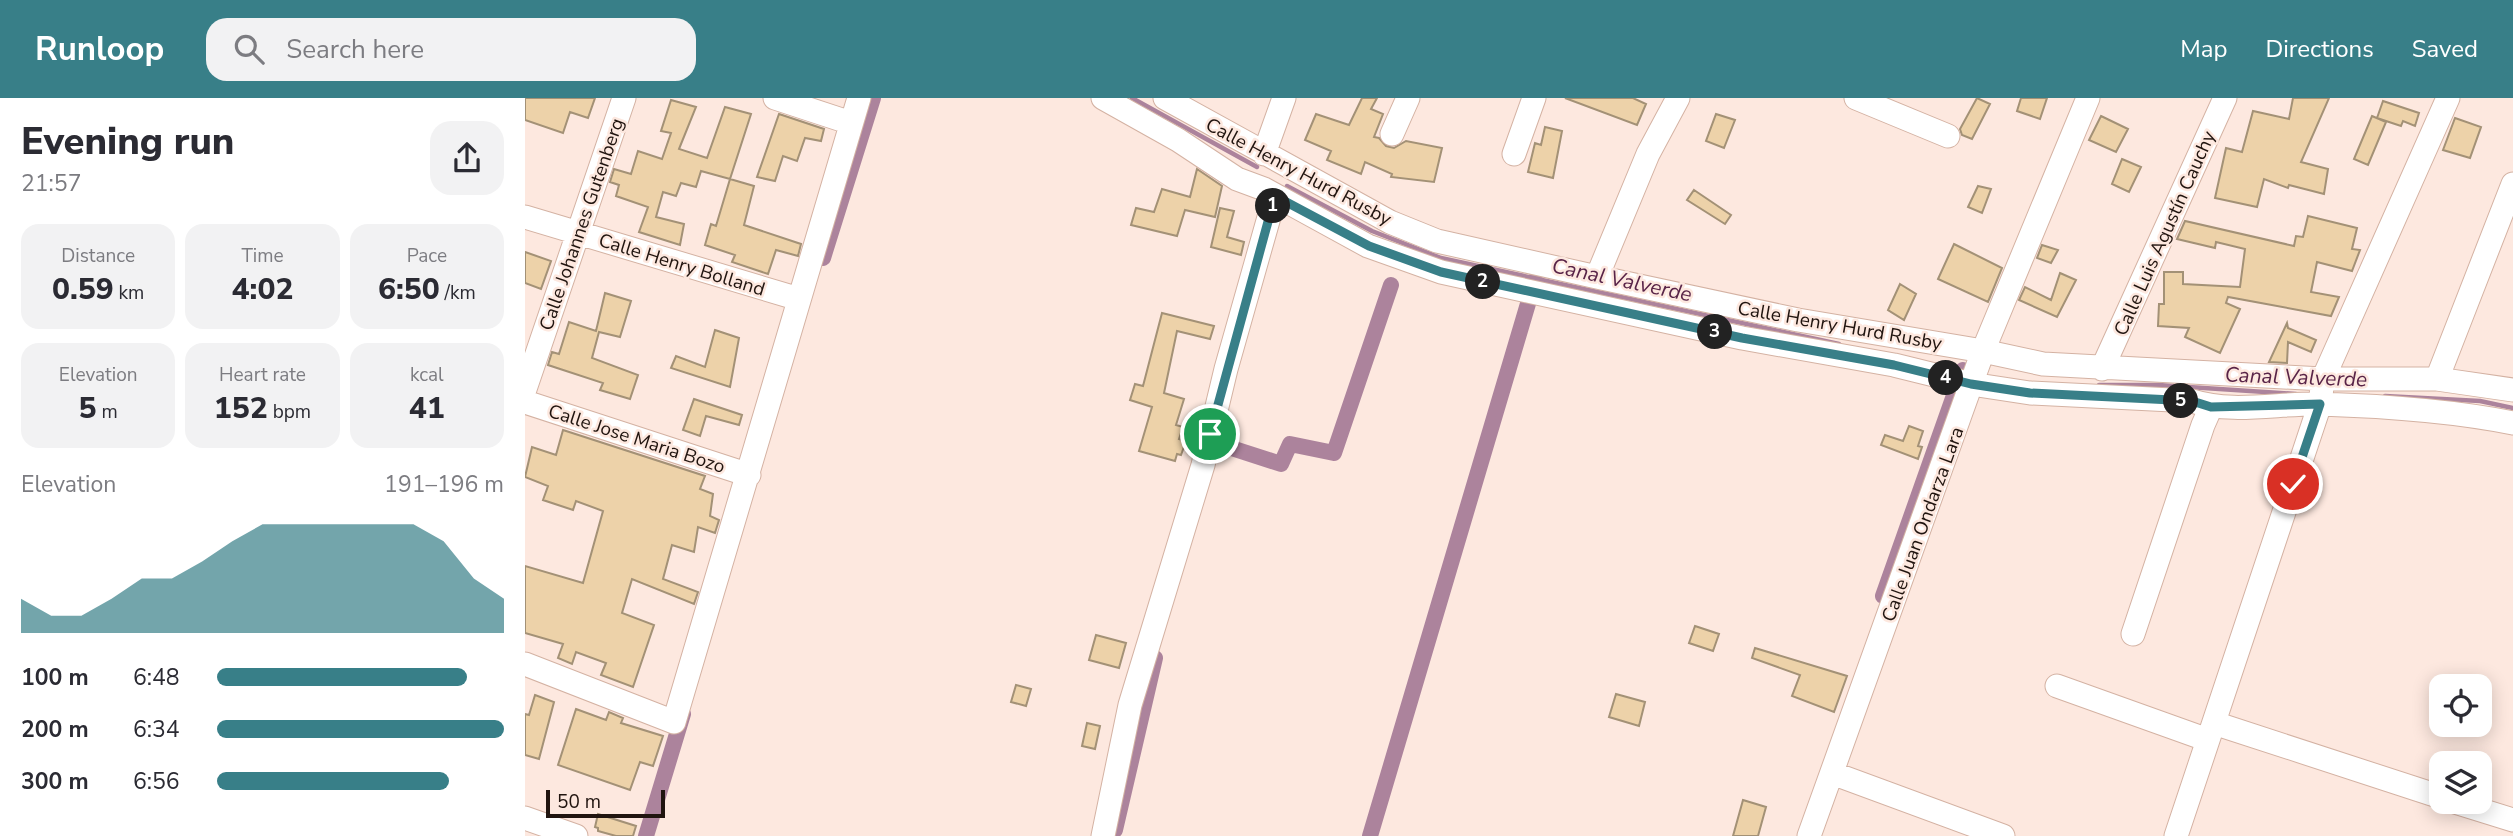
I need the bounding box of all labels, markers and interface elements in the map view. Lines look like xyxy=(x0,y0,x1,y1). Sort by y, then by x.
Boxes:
search box xyxy=(206,18,696,81)
text: Runloop xyxy=(35,27,164,72)
icon: search xyxy=(230,30,268,68)
text: Search here xyxy=(286,32,424,67)
text: Map xyxy=(2180,33,2227,65)
text: Directions xyxy=(2265,33,2374,65)
text: Saved xyxy=(2412,33,2478,65)
street label: Calle Henry Hurd Rusby xyxy=(1201,112,1396,232)
street label: Calle Johannes Gutenberg xyxy=(533,115,631,334)
text: Evening run xyxy=(21,116,234,167)
button: share xyxy=(430,121,504,195)
street label: Calle Luis Agustín Cauchy xyxy=(2108,127,2222,340)
text: 21:57 xyxy=(21,168,81,199)
pin: 1 xyxy=(1255,188,1291,224)
text: 1 xyxy=(1267,192,1278,218)
street label: Calle Henry Bolland xyxy=(595,227,768,303)
text: Distance xyxy=(61,243,135,269)
text: Time xyxy=(241,243,284,269)
text: Pace xyxy=(407,243,447,269)
water label: Canal Valverde xyxy=(1549,251,1695,309)
pin: 2 xyxy=(1465,264,1501,300)
text: 2 xyxy=(1477,268,1488,294)
text: 0.59 xyxy=(52,269,114,310)
text: 4:02 xyxy=(232,269,293,310)
text: 6:50 xyxy=(378,269,440,310)
text: km xyxy=(114,280,144,306)
text: /km xyxy=(440,280,476,306)
street label: Calle Henry Hurd Rusby xyxy=(1736,295,1944,357)
pin: 3 xyxy=(1697,314,1733,350)
text: 3 xyxy=(1709,318,1720,344)
pin: 4 xyxy=(1929,360,1963,396)
water label: Canal Valverde xyxy=(2224,361,2368,393)
text: Elevation xyxy=(59,362,138,388)
text: Heart rate xyxy=(219,362,306,388)
text: kcal xyxy=(410,362,444,388)
text: 4 xyxy=(1940,364,1951,390)
pin: 5 xyxy=(2163,384,2199,418)
text: 5 xyxy=(2175,387,2186,413)
text: 5 xyxy=(79,388,97,429)
text: 152 xyxy=(214,388,268,429)
text: 41 xyxy=(409,388,445,429)
street label: Calle Jose Maria Bozo xyxy=(545,398,728,480)
text: m xyxy=(97,399,118,425)
text: bpm xyxy=(268,399,311,425)
pin xyxy=(1180,404,1240,464)
icon: arrive xyxy=(1191,415,1229,453)
street label: Calle Juan Ondarza Lara xyxy=(1876,423,1970,625)
pin xyxy=(2263,454,2323,514)
icon: check xyxy=(2274,465,2312,503)
text: Elevation xyxy=(21,469,116,500)
text: 191–196 m xyxy=(384,469,504,500)
text: 100 m xyxy=(21,662,89,693)
text: 6:48 xyxy=(133,662,180,693)
map controls xyxy=(2429,674,2492,814)
button: locate xyxy=(2429,674,2492,737)
text: 200 m xyxy=(21,714,89,745)
text: 6:34 xyxy=(133,714,180,745)
button: layers xyxy=(2429,751,2492,814)
text: 300 m xyxy=(21,766,89,797)
text: 6:56 xyxy=(133,766,180,797)
scale bar xyxy=(546,787,665,819)
text: 50 m xyxy=(557,789,601,815)

